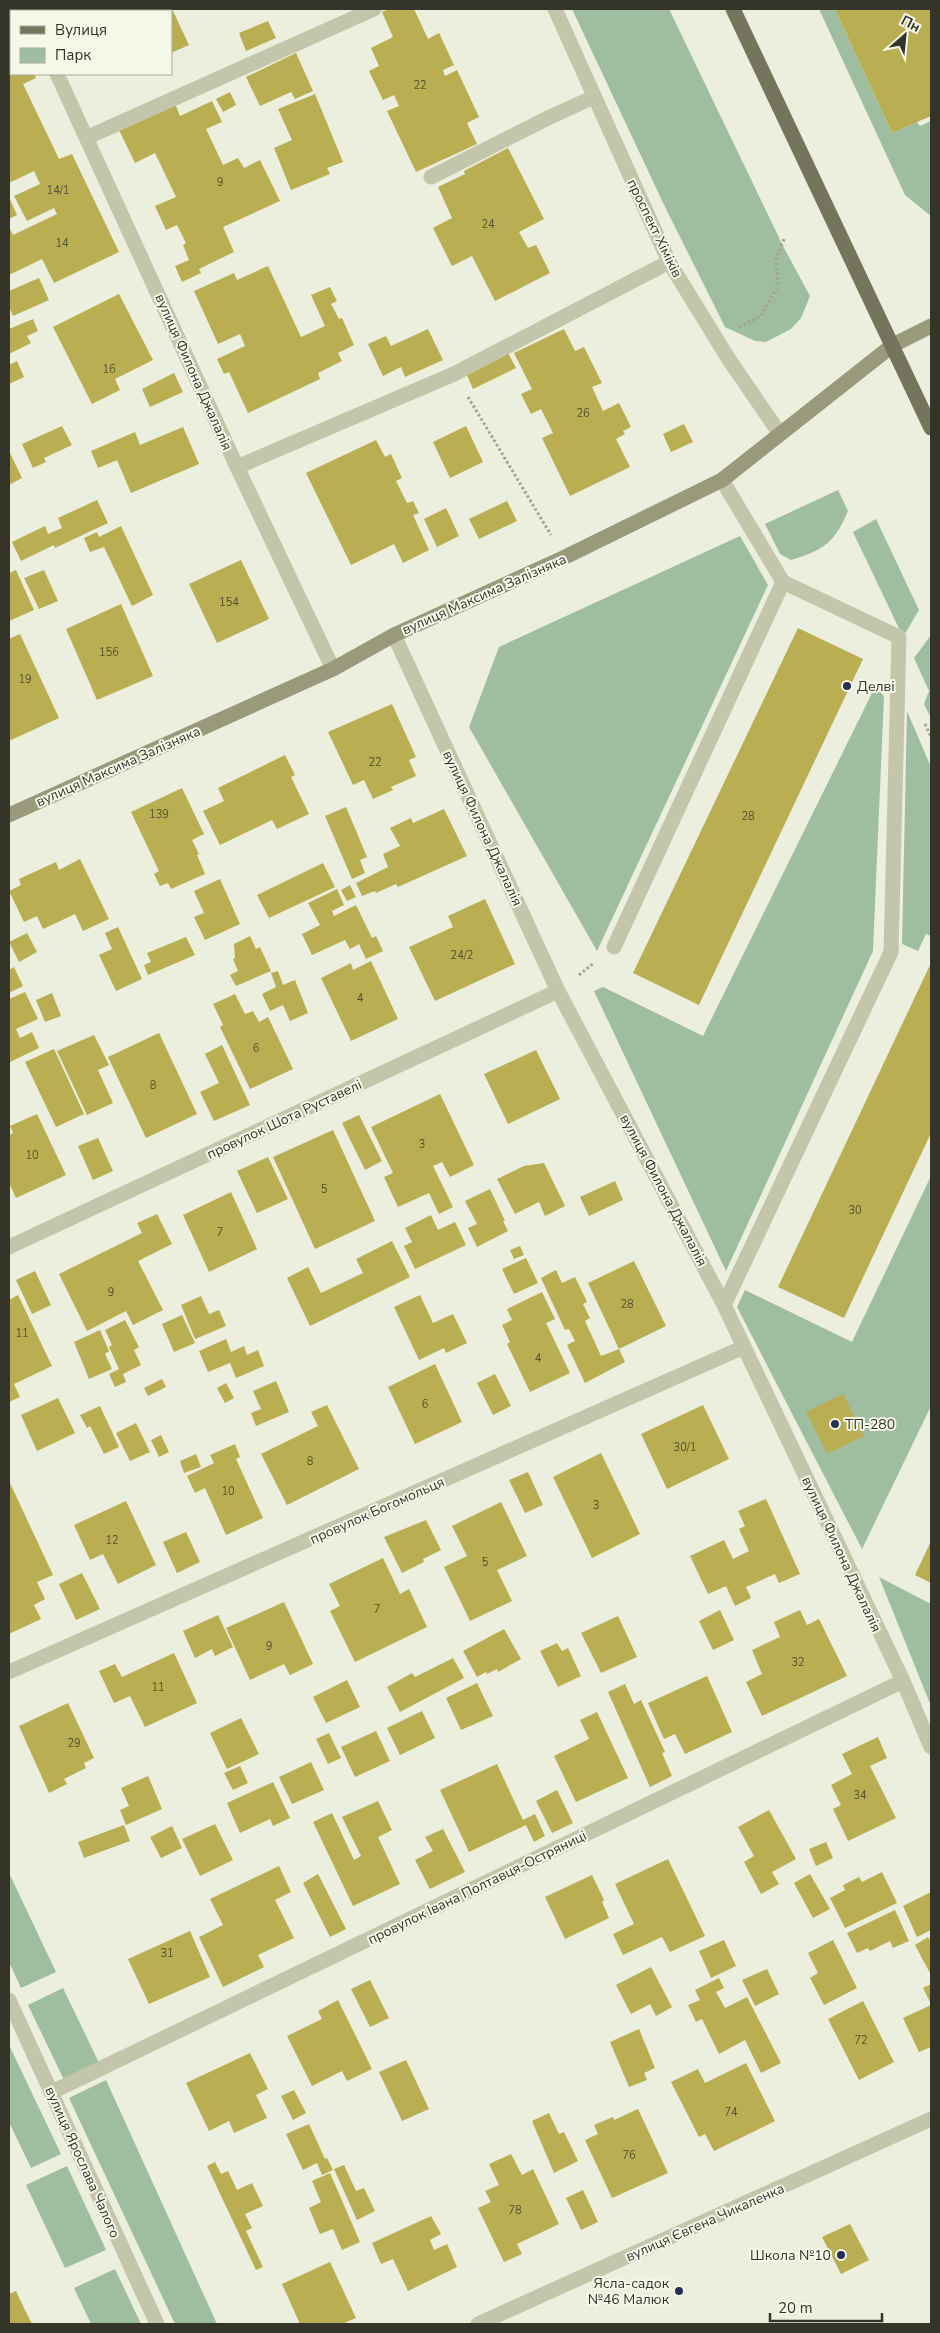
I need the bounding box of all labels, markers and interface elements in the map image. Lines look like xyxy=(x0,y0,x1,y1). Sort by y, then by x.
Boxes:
legend xyxy=(10,10,172,75)
north arrow xyxy=(880,10,930,60)
text: Пн xyxy=(898,11,924,37)
text: Вулиця xyxy=(55,20,107,40)
text: Парк xyxy=(55,45,91,65)
house number: 22 xyxy=(413,78,427,93)
house number: 9 xyxy=(217,175,223,190)
street label: проспект Хіміків xyxy=(622,176,687,281)
house number: 14/1 xyxy=(47,183,69,198)
house number: 24 xyxy=(481,217,495,232)
house number: 14 xyxy=(55,236,69,251)
street label: вулиця Филона Джалалія xyxy=(150,291,237,454)
house number: 16 xyxy=(102,362,116,377)
house number: 26 xyxy=(576,406,590,421)
street label: вулиця Максима Залізняка xyxy=(399,550,569,639)
house number: 154 xyxy=(219,595,239,610)
house number: 156 xyxy=(99,645,119,660)
house number: 19 xyxy=(18,672,32,687)
place label: Делві xyxy=(857,677,895,696)
marker: Делві xyxy=(841,680,853,692)
street label: вулиця Максима Залізняка xyxy=(33,722,203,811)
street label: вулиця Филона Джалалія xyxy=(438,747,527,909)
house number: 22 xyxy=(368,755,382,770)
house number: 139 xyxy=(149,807,169,822)
house number: 28 xyxy=(741,809,755,824)
house number: 24/2 xyxy=(451,948,473,963)
house number: 4 xyxy=(357,991,364,1006)
house number: 6 xyxy=(253,1041,260,1056)
street label: провулок Шота Руставелі xyxy=(204,1075,365,1164)
house number: 8 xyxy=(150,1078,157,1093)
street label: вулиця Филона Джалалія xyxy=(615,1111,712,1270)
house number: 3 xyxy=(419,1137,425,1152)
house number: 10 xyxy=(25,1148,39,1163)
house number: 5 xyxy=(321,1182,328,1197)
house number: 30 xyxy=(848,1203,862,1218)
house number: 7 xyxy=(217,1225,223,1240)
house number: 9 xyxy=(108,1285,114,1300)
house number: 28 xyxy=(620,1297,634,1312)
house number: 11 xyxy=(15,1326,29,1341)
house number: 4 xyxy=(535,1351,542,1366)
house number: 6 xyxy=(422,1397,429,1412)
place label: ТП-280 xyxy=(845,1415,895,1434)
marker: ТП-280 xyxy=(829,1418,841,1430)
house number: 30/1 xyxy=(674,1440,696,1455)
house number: 8 xyxy=(307,1454,314,1469)
street label: провулок Богомольця xyxy=(307,1472,448,1549)
street label: вулиця Филона Джалалія xyxy=(797,1473,886,1635)
house number: 10 xyxy=(221,1484,235,1499)
house number: 3 xyxy=(593,1498,599,1513)
house number: 12 xyxy=(105,1533,119,1548)
house number: 5 xyxy=(482,1555,489,1570)
house number: 7 xyxy=(374,1602,380,1617)
house number: 9 xyxy=(266,1639,272,1654)
house number: 32 xyxy=(791,1655,805,1670)
house number: 11 xyxy=(151,1680,165,1695)
house number: 29 xyxy=(67,1736,81,1751)
house number: 34 xyxy=(853,1788,867,1803)
street label: провулок Івана Полтавця-Остряниці xyxy=(365,1826,590,1949)
house number: 31 xyxy=(160,1946,174,1961)
house number: 72 xyxy=(854,2033,868,2048)
street label: вулиця Ярослава Чалого xyxy=(41,2083,125,2241)
house number: 74 xyxy=(724,2105,738,2120)
house number: 76 xyxy=(622,2148,636,2163)
street label: вулиця Євгена Чикаленка xyxy=(623,2179,788,2266)
house number: 78 xyxy=(508,2203,522,2218)
place label: Школа №10 xyxy=(750,2246,831,2265)
marker: Школа №10 xyxy=(835,2249,847,2261)
place label: Ясла-садок №46 Малюк xyxy=(588,2274,670,2309)
marker: Ясла-садок №46 Малюк xyxy=(673,2285,685,2297)
scale bar xyxy=(770,2290,882,2322)
text: 20 m xyxy=(778,2298,813,2318)

